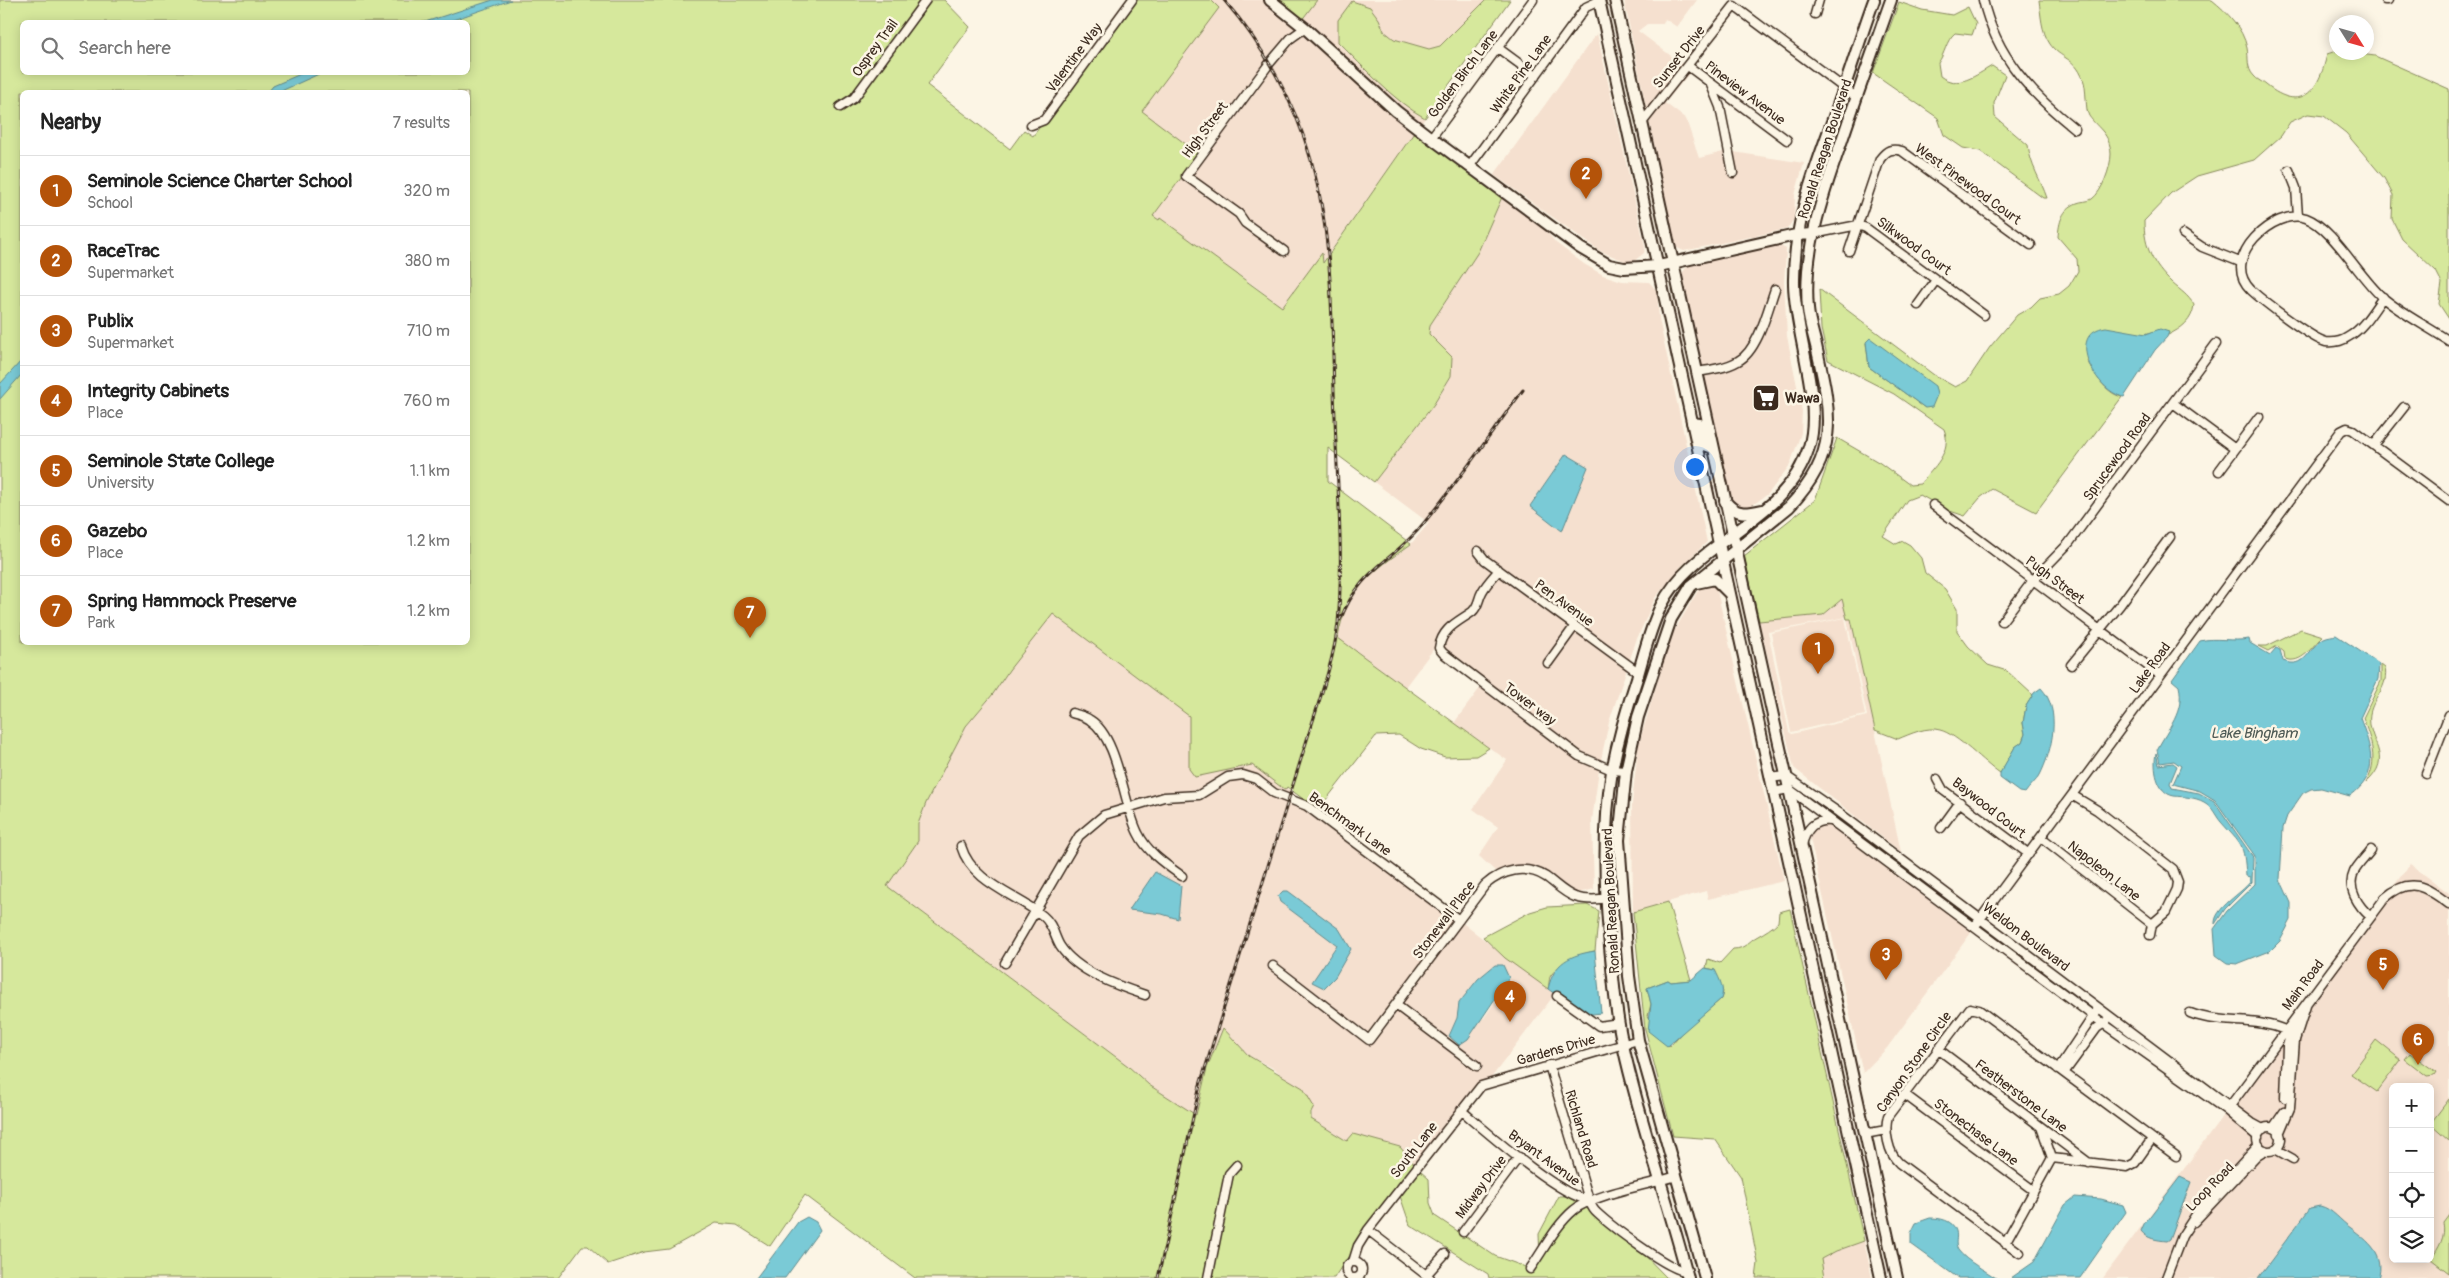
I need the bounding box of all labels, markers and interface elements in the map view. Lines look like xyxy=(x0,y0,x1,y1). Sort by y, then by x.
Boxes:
north arrow xyxy=(2329,15,2374,60)
street label: Osprey Trail xyxy=(848,16,902,80)
search box xyxy=(20,20,470,75)
street label: Valentine Way xyxy=(1042,20,1106,96)
street label: Sunset Drive xyxy=(1649,22,1709,92)
street label: Golden Birch Lane xyxy=(1424,27,1502,121)
street label: White Pine Lane xyxy=(1487,31,1555,117)
icon: search xyxy=(38,34,66,62)
text: Search here xyxy=(78,36,171,60)
street label: Pineview Avenue xyxy=(1702,57,1789,129)
street label: Ronald Reagan Boulevard xyxy=(1794,77,1856,221)
street label: High Street xyxy=(1178,98,1232,162)
text: Nearby xyxy=(40,109,101,136)
text: 7 results xyxy=(392,113,450,133)
street label: West Pinewood Court xyxy=(1912,140,2025,228)
pin: 2 xyxy=(1570,158,1602,199)
text: Seminole Science Charter School xyxy=(87,169,352,193)
text: 1 xyxy=(53,181,59,201)
text: 320 m xyxy=(404,181,450,201)
text: School xyxy=(87,193,133,213)
street label: Silkwood Court xyxy=(1873,213,1955,279)
text: RaceTrac xyxy=(87,239,160,263)
text: 2 xyxy=(52,251,60,271)
text: 380 m xyxy=(404,251,450,271)
text: Supermarket xyxy=(87,263,174,283)
text: Publix xyxy=(87,309,134,333)
text: 3 xyxy=(52,321,60,341)
text: 710 m xyxy=(407,321,450,341)
text: Supermarket xyxy=(87,333,174,353)
text: Integrity Cabinets xyxy=(87,379,229,403)
supermarket icon: Wawa xyxy=(1751,383,1781,413)
place label: Wawa xyxy=(1785,390,1820,407)
text: 4 xyxy=(51,391,61,411)
text: 760 m xyxy=(404,391,450,411)
text: Place xyxy=(87,403,123,423)
street label: Sprucewood Road xyxy=(2079,410,2155,504)
text: Seminole State College xyxy=(87,449,274,473)
your location xyxy=(1682,454,1708,480)
text: 5 xyxy=(52,461,60,481)
text: 1.1 km xyxy=(410,461,450,481)
text: University xyxy=(87,473,154,493)
text: Gazebo xyxy=(87,519,147,543)
text: 6 xyxy=(51,531,61,551)
text: 1.2 km xyxy=(407,531,450,551)
text: Place xyxy=(87,543,123,563)
street label: Pugh Street xyxy=(2022,552,2088,608)
street label: Pen Avenue xyxy=(1531,576,1597,630)
text: Spring Hammock Preserve xyxy=(87,589,296,613)
pin: 7 xyxy=(734,597,766,638)
text: 7 xyxy=(52,601,60,621)
text: 1.2 km xyxy=(407,601,450,621)
text: Park xyxy=(87,613,115,633)
pin: 1 xyxy=(1802,633,1834,674)
street label: Lake Road xyxy=(2126,639,2174,697)
street label: Tower way xyxy=(1501,679,1559,729)
water label: Lake Bingham xyxy=(2211,724,2299,743)
street label: Baywood Court xyxy=(1949,774,2029,842)
street label: Benchmark Lane xyxy=(1305,788,1395,860)
street label: Ronald Reagan Boulevard xyxy=(1599,828,1623,974)
street label: Napoleon Lane xyxy=(2064,837,2144,905)
street label: Stonewall Place xyxy=(1409,878,1479,962)
street label: Weldon Boulevard xyxy=(1979,899,2073,975)
pin: 3 xyxy=(1870,939,1902,980)
pin: 5 xyxy=(2367,949,2399,990)
street label: Main Road xyxy=(2278,956,2328,1014)
pin: 4 xyxy=(1494,981,1526,1022)
street label: Canyon Stone Circle xyxy=(1873,1008,1955,1116)
pin: 6 xyxy=(2402,1024,2434,1065)
street label: Gardens Drive xyxy=(1515,1031,1597,1069)
street label: Featherstone Lane xyxy=(1972,1056,2071,1136)
map controls xyxy=(2389,1083,2434,1263)
button: + xyxy=(2389,1083,2434,1128)
street label: Richland Road xyxy=(1561,1088,1601,1170)
street label: Stonechase Lane xyxy=(1930,1095,2022,1169)
street label: South Lane xyxy=(1387,1118,1441,1182)
street label: Bryant Avenue xyxy=(1505,1126,1583,1190)
button: − xyxy=(2389,1128,2434,1173)
street label: Midway Drive xyxy=(1452,1152,1510,1222)
street label: Loop Road xyxy=(2182,1159,2238,1215)
button: locate xyxy=(2389,1173,2434,1218)
button: layers xyxy=(2389,1218,2434,1263)

